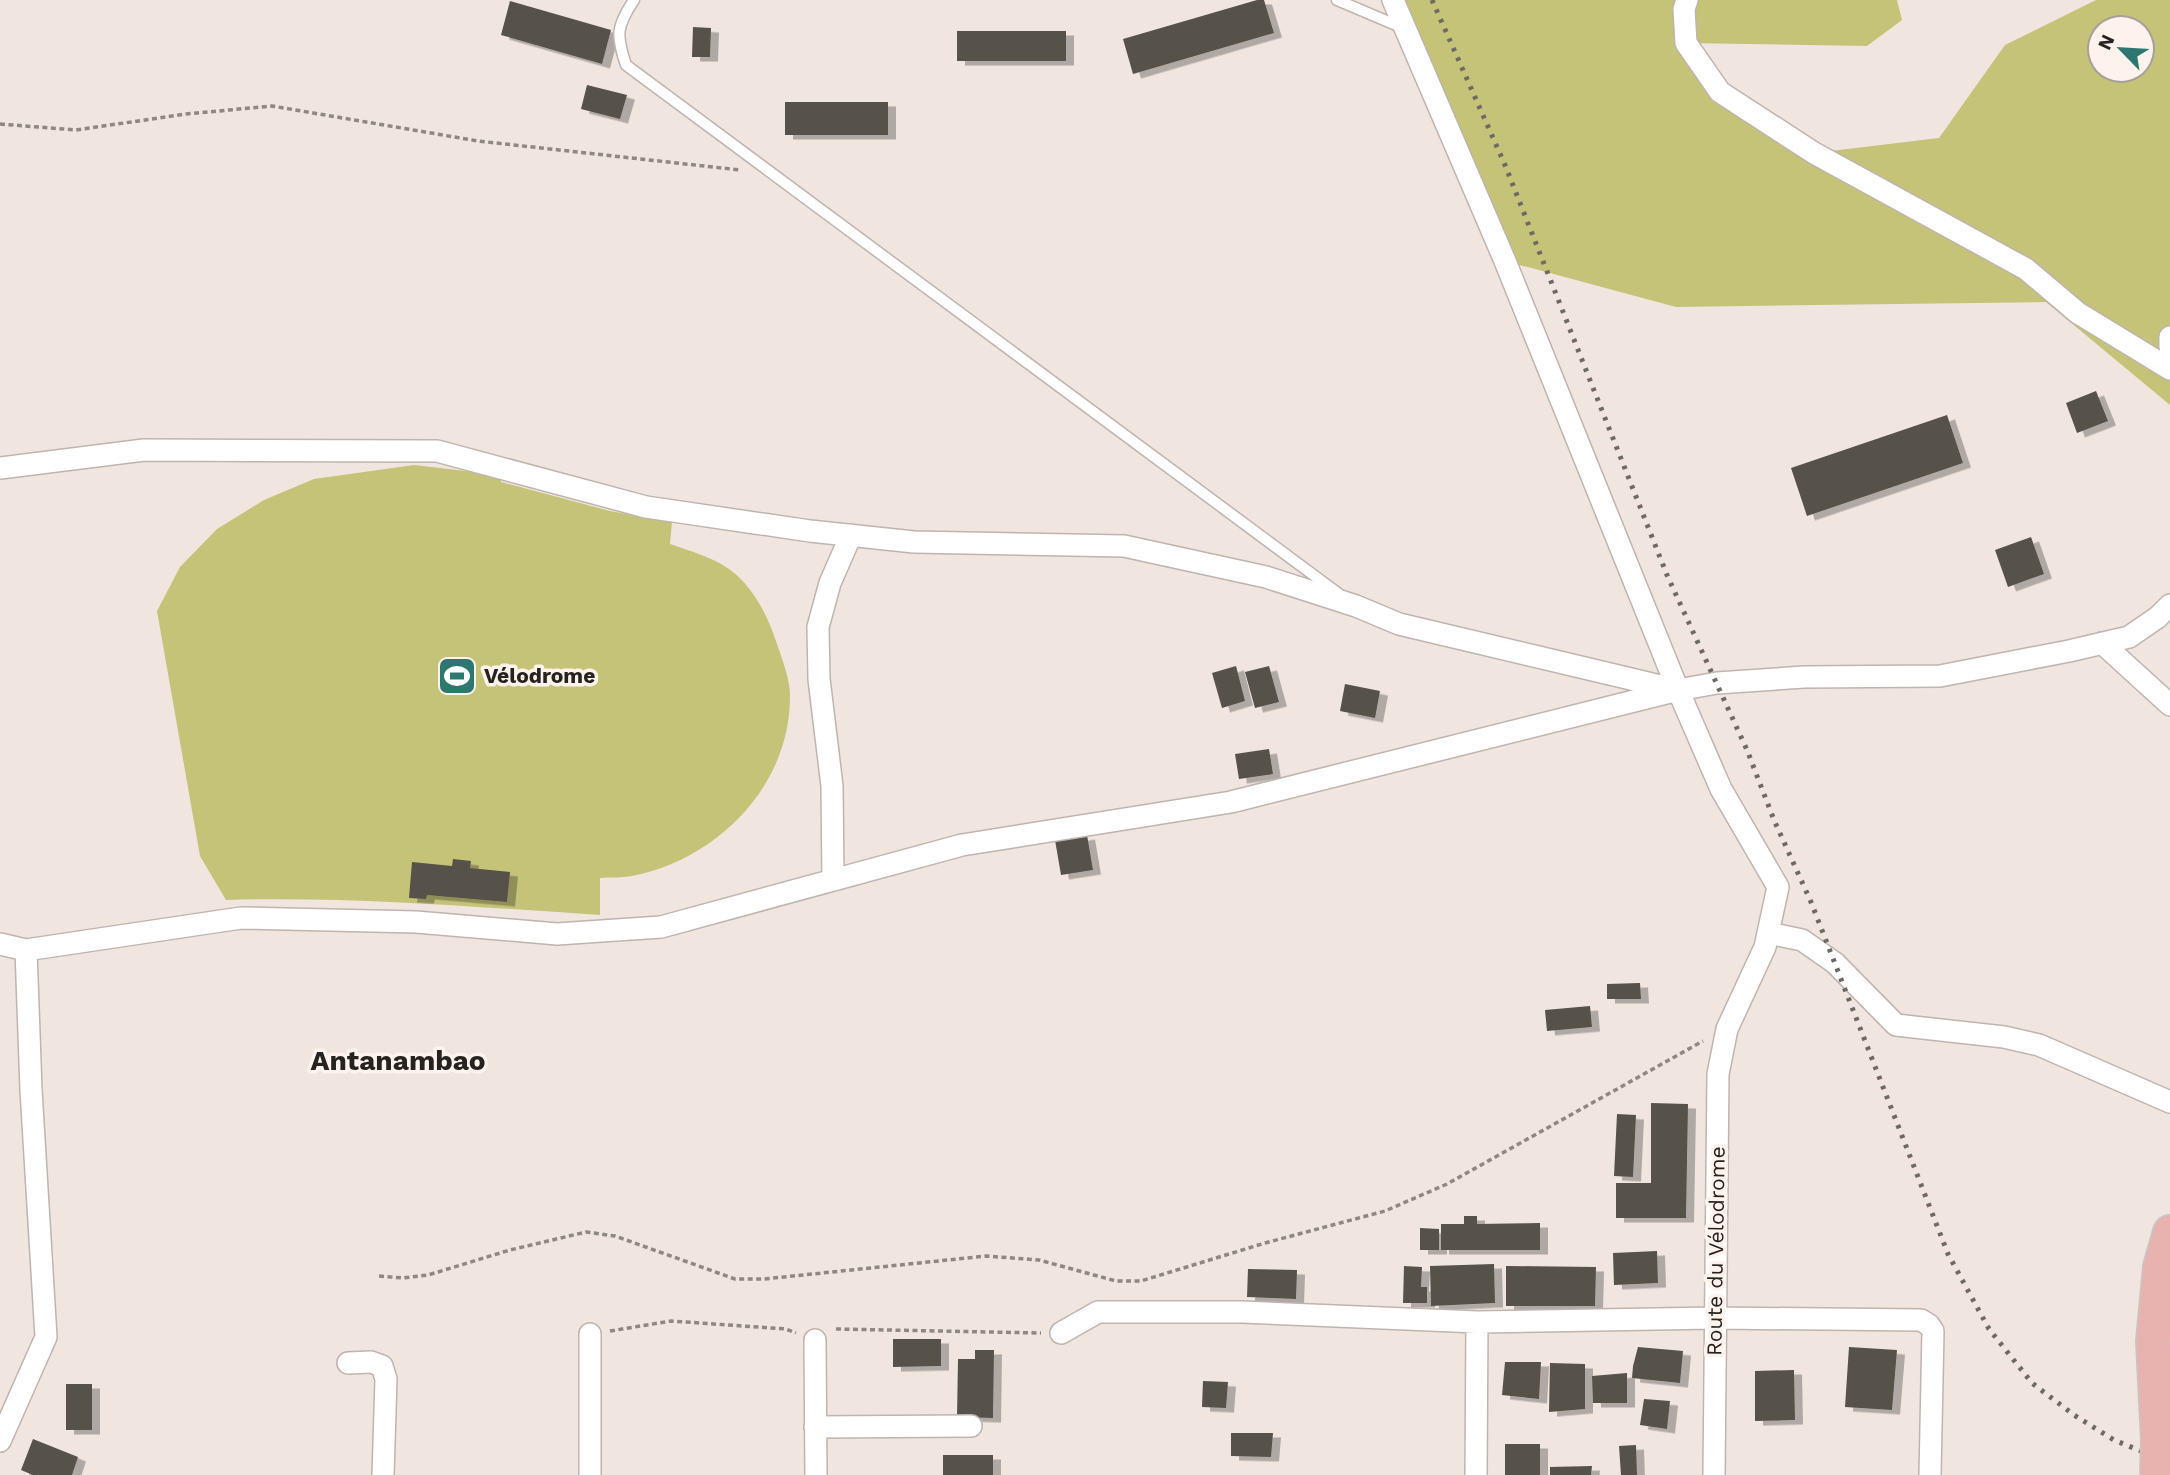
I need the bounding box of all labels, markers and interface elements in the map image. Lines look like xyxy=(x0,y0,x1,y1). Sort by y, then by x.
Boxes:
north arrow xyxy=(2086,14,2156,84)
text: N xyxy=(2093,31,2119,53)
sports icon: Vélodrome xyxy=(436,655,478,697)
place label: Vélodrome xyxy=(484,663,595,688)
district label: Antanambao xyxy=(310,1044,486,1077)
street label: Route du Vélodrome xyxy=(1701,1146,1730,1356)

